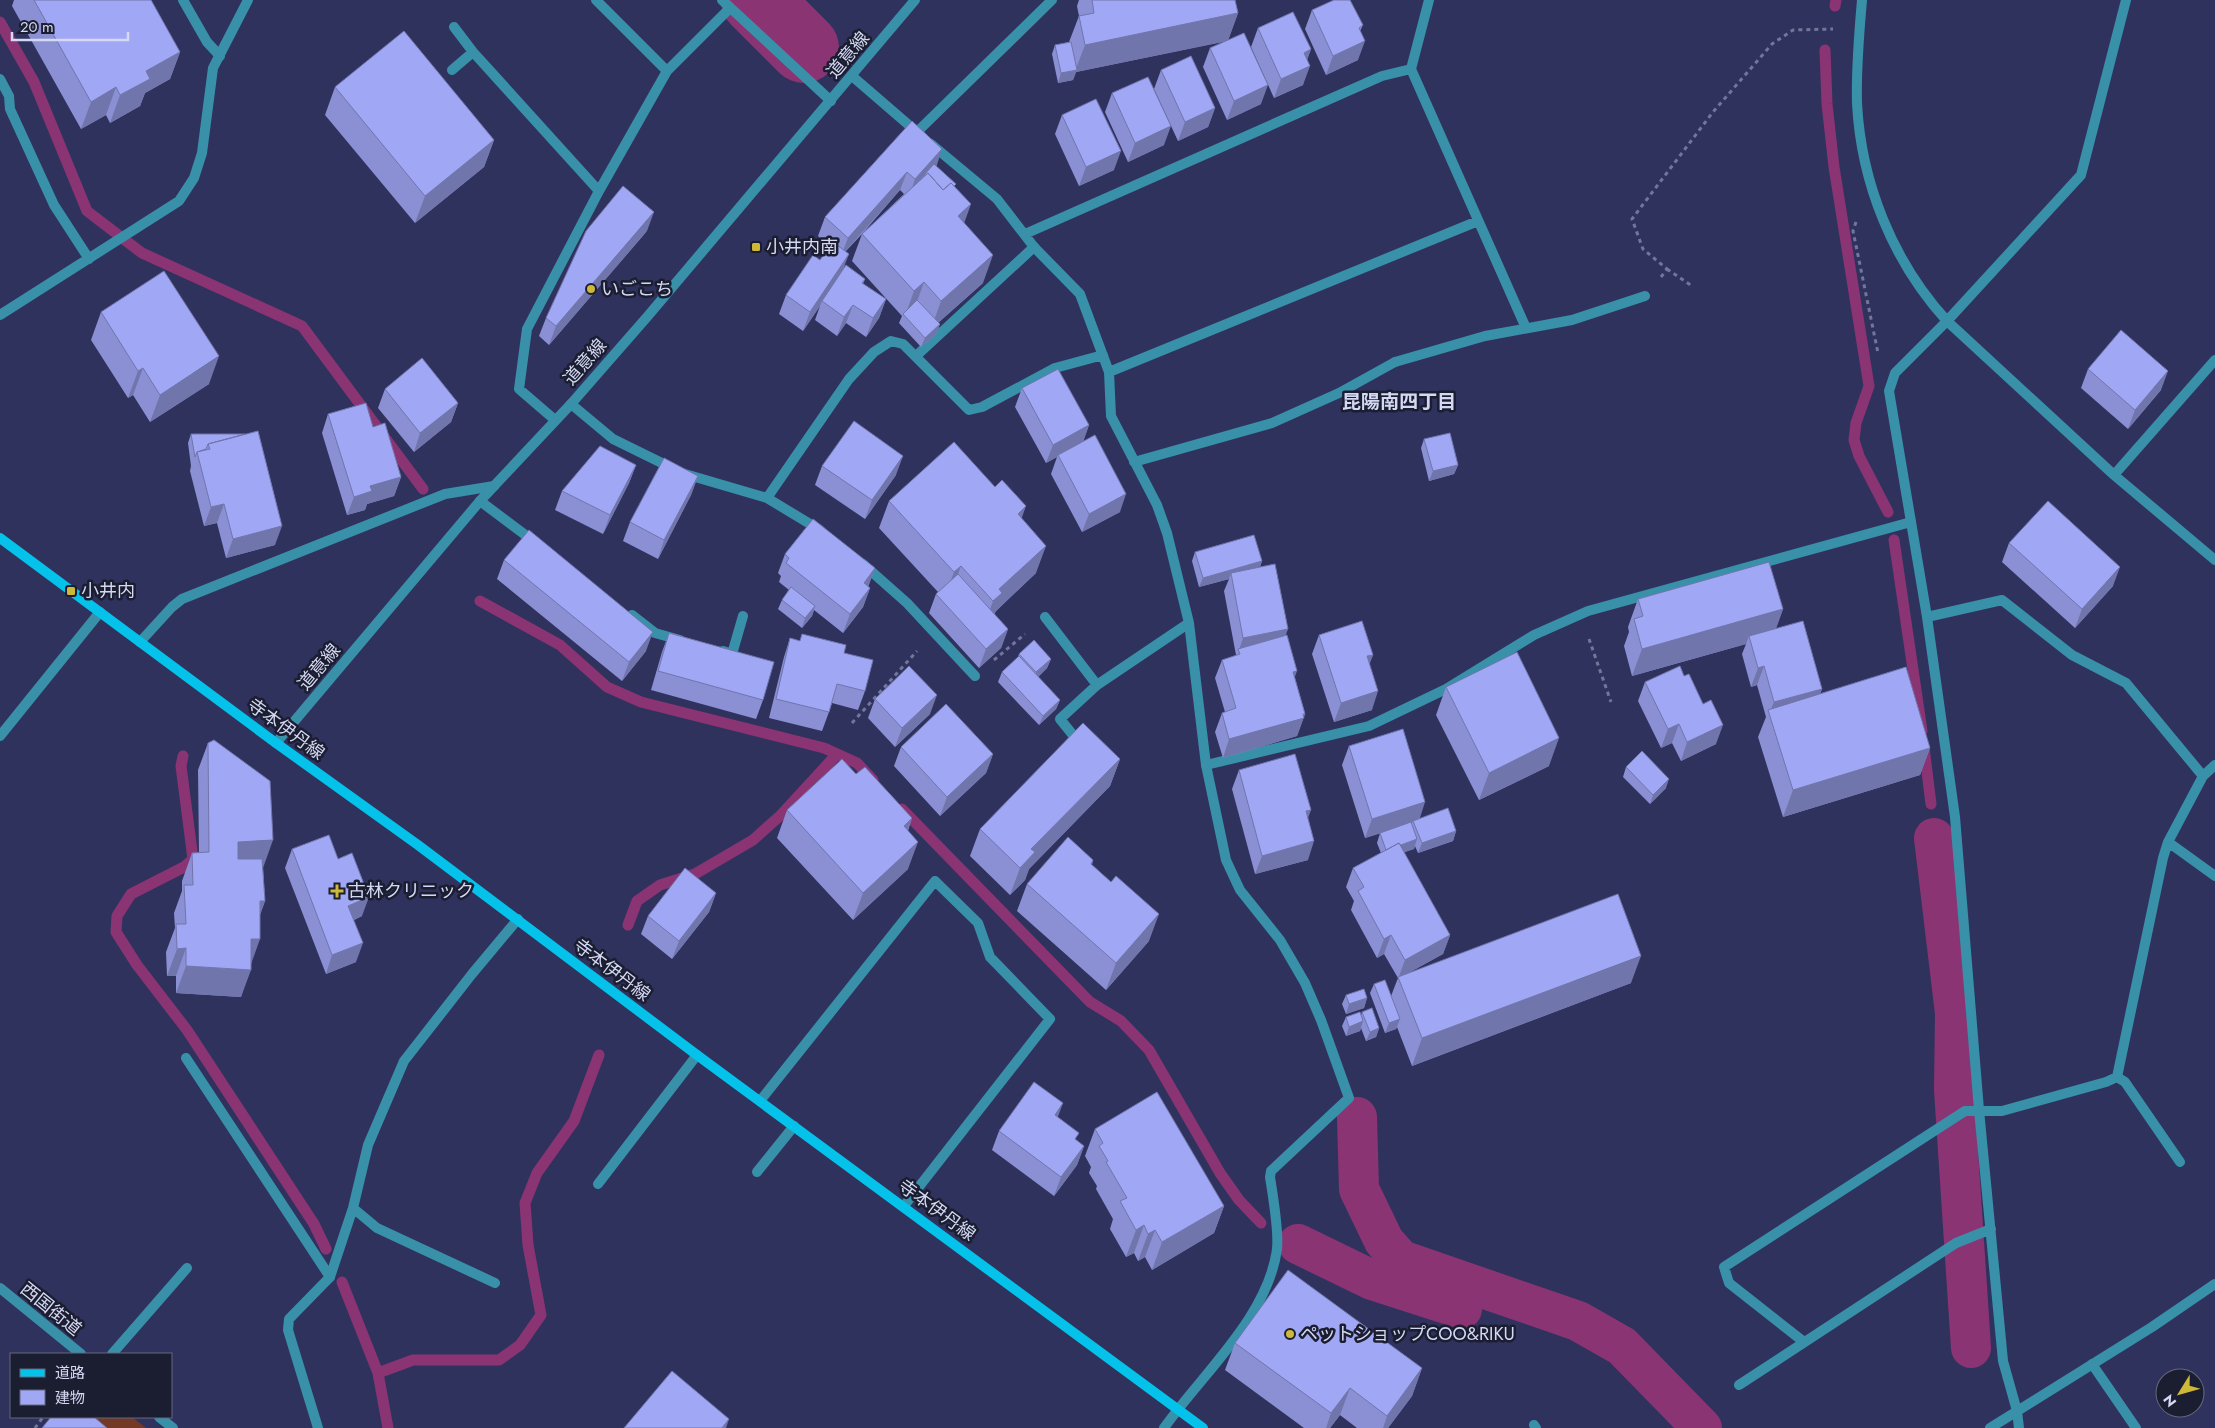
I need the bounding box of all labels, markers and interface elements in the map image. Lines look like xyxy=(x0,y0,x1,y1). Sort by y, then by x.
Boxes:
scale bar xyxy=(12,10,129,42)
text: 20 m xyxy=(20,16,54,38)
street label: 道意線 xyxy=(821,26,875,84)
place label: 小井内南 xyxy=(766,234,838,260)
marker: 小井内南 xyxy=(750,241,762,253)
place label: いごこち xyxy=(601,276,673,302)
marker: いごこち xyxy=(585,283,597,295)
street label: 道意線 xyxy=(557,333,613,391)
district label: 昆陽南四丁目 xyxy=(1342,388,1456,415)
place label: 小井内 xyxy=(81,578,135,604)
marker: 小井内 xyxy=(65,585,77,597)
street label: 道意線 xyxy=(292,638,346,696)
street label: 寺本伊丹線 xyxy=(242,692,330,766)
place label: 古林クリニック xyxy=(348,878,474,904)
marker: 古林クリニック xyxy=(330,884,344,898)
street label: 寺本伊丹線 xyxy=(568,933,656,1007)
street label: 寺本伊丹線 xyxy=(893,1173,981,1247)
street label: 西国街道 xyxy=(15,1276,87,1342)
place label: ペットショップCOO&RIKU xyxy=(1300,1321,1515,1347)
marker: ペットショップCOO&RIKU xyxy=(1284,1328,1296,1340)
legend xyxy=(10,1353,172,1418)
text: 道路 xyxy=(55,1362,85,1384)
north arrow xyxy=(2155,1368,2205,1418)
text: 建物 xyxy=(55,1387,85,1409)
text: N xyxy=(2158,1390,2181,1411)

